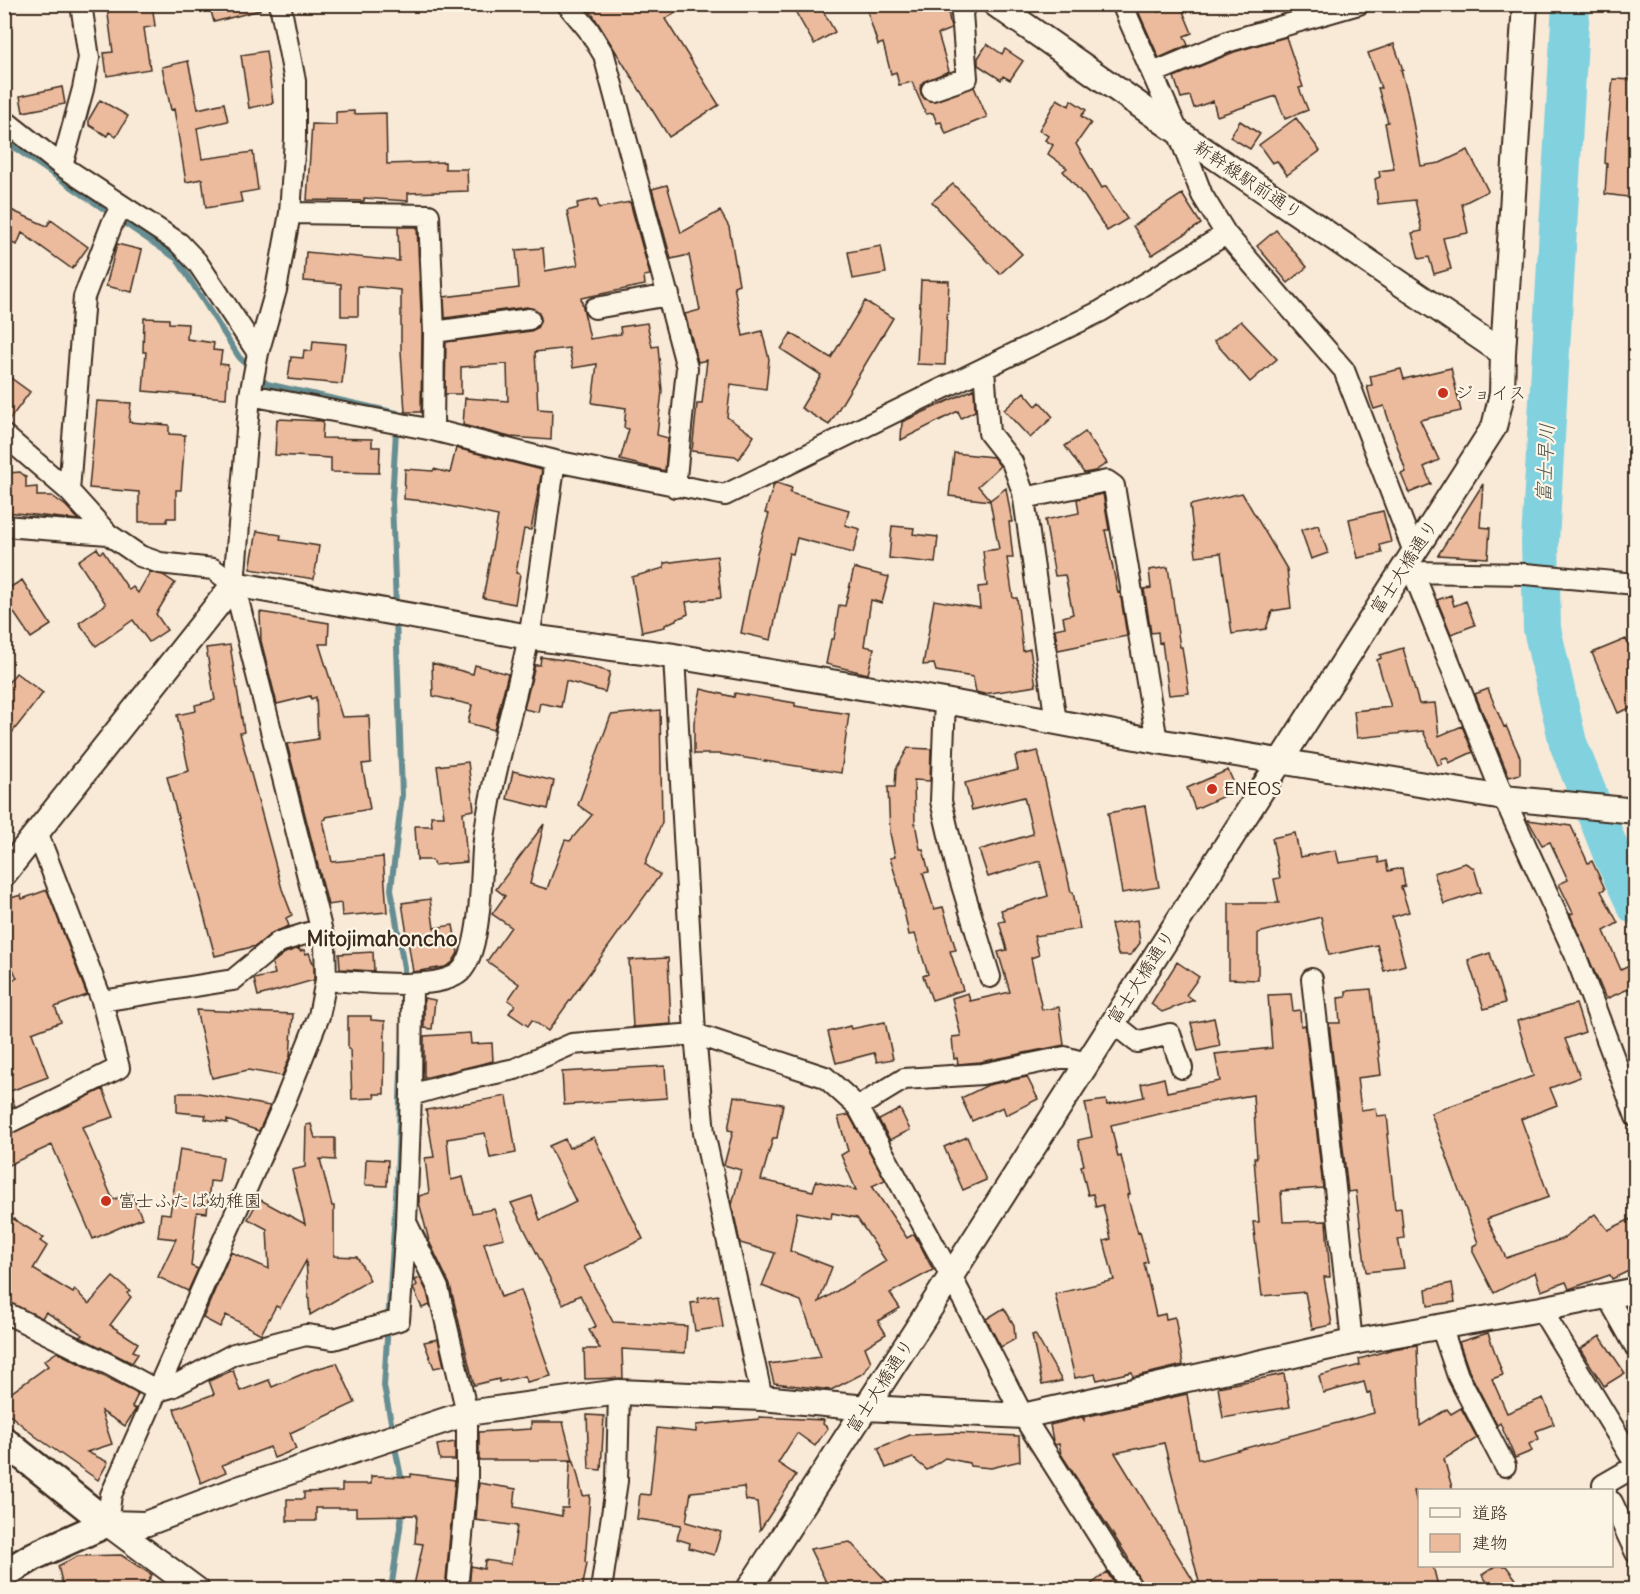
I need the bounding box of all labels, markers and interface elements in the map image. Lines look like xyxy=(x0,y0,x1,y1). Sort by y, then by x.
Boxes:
street label: 新幹線駅前通り xyxy=(1190,135,1307,224)
place label: ジョイス xyxy=(1455,381,1526,404)
marker: ジョイス xyxy=(1436,386,1450,400)
water label: 富士早川 xyxy=(1530,422,1559,504)
street label: 富士大橋通り xyxy=(1365,515,1443,618)
place label: ENEOS xyxy=(1224,777,1281,800)
marker: ENEOS xyxy=(1205,782,1219,796)
district label: Mitojimahoncho xyxy=(306,925,458,952)
street label: 富士大橋通り xyxy=(1102,925,1180,1028)
place label: 富士ふたば幼稚園 xyxy=(118,1189,262,1212)
marker: 富士ふたば幼稚園 xyxy=(99,1194,113,1208)
street label: 富士大橋通り xyxy=(841,1334,919,1437)
legend xyxy=(1418,1489,1613,1567)
text: 道路 xyxy=(1472,1501,1508,1524)
text: 建物 xyxy=(1472,1531,1508,1554)

